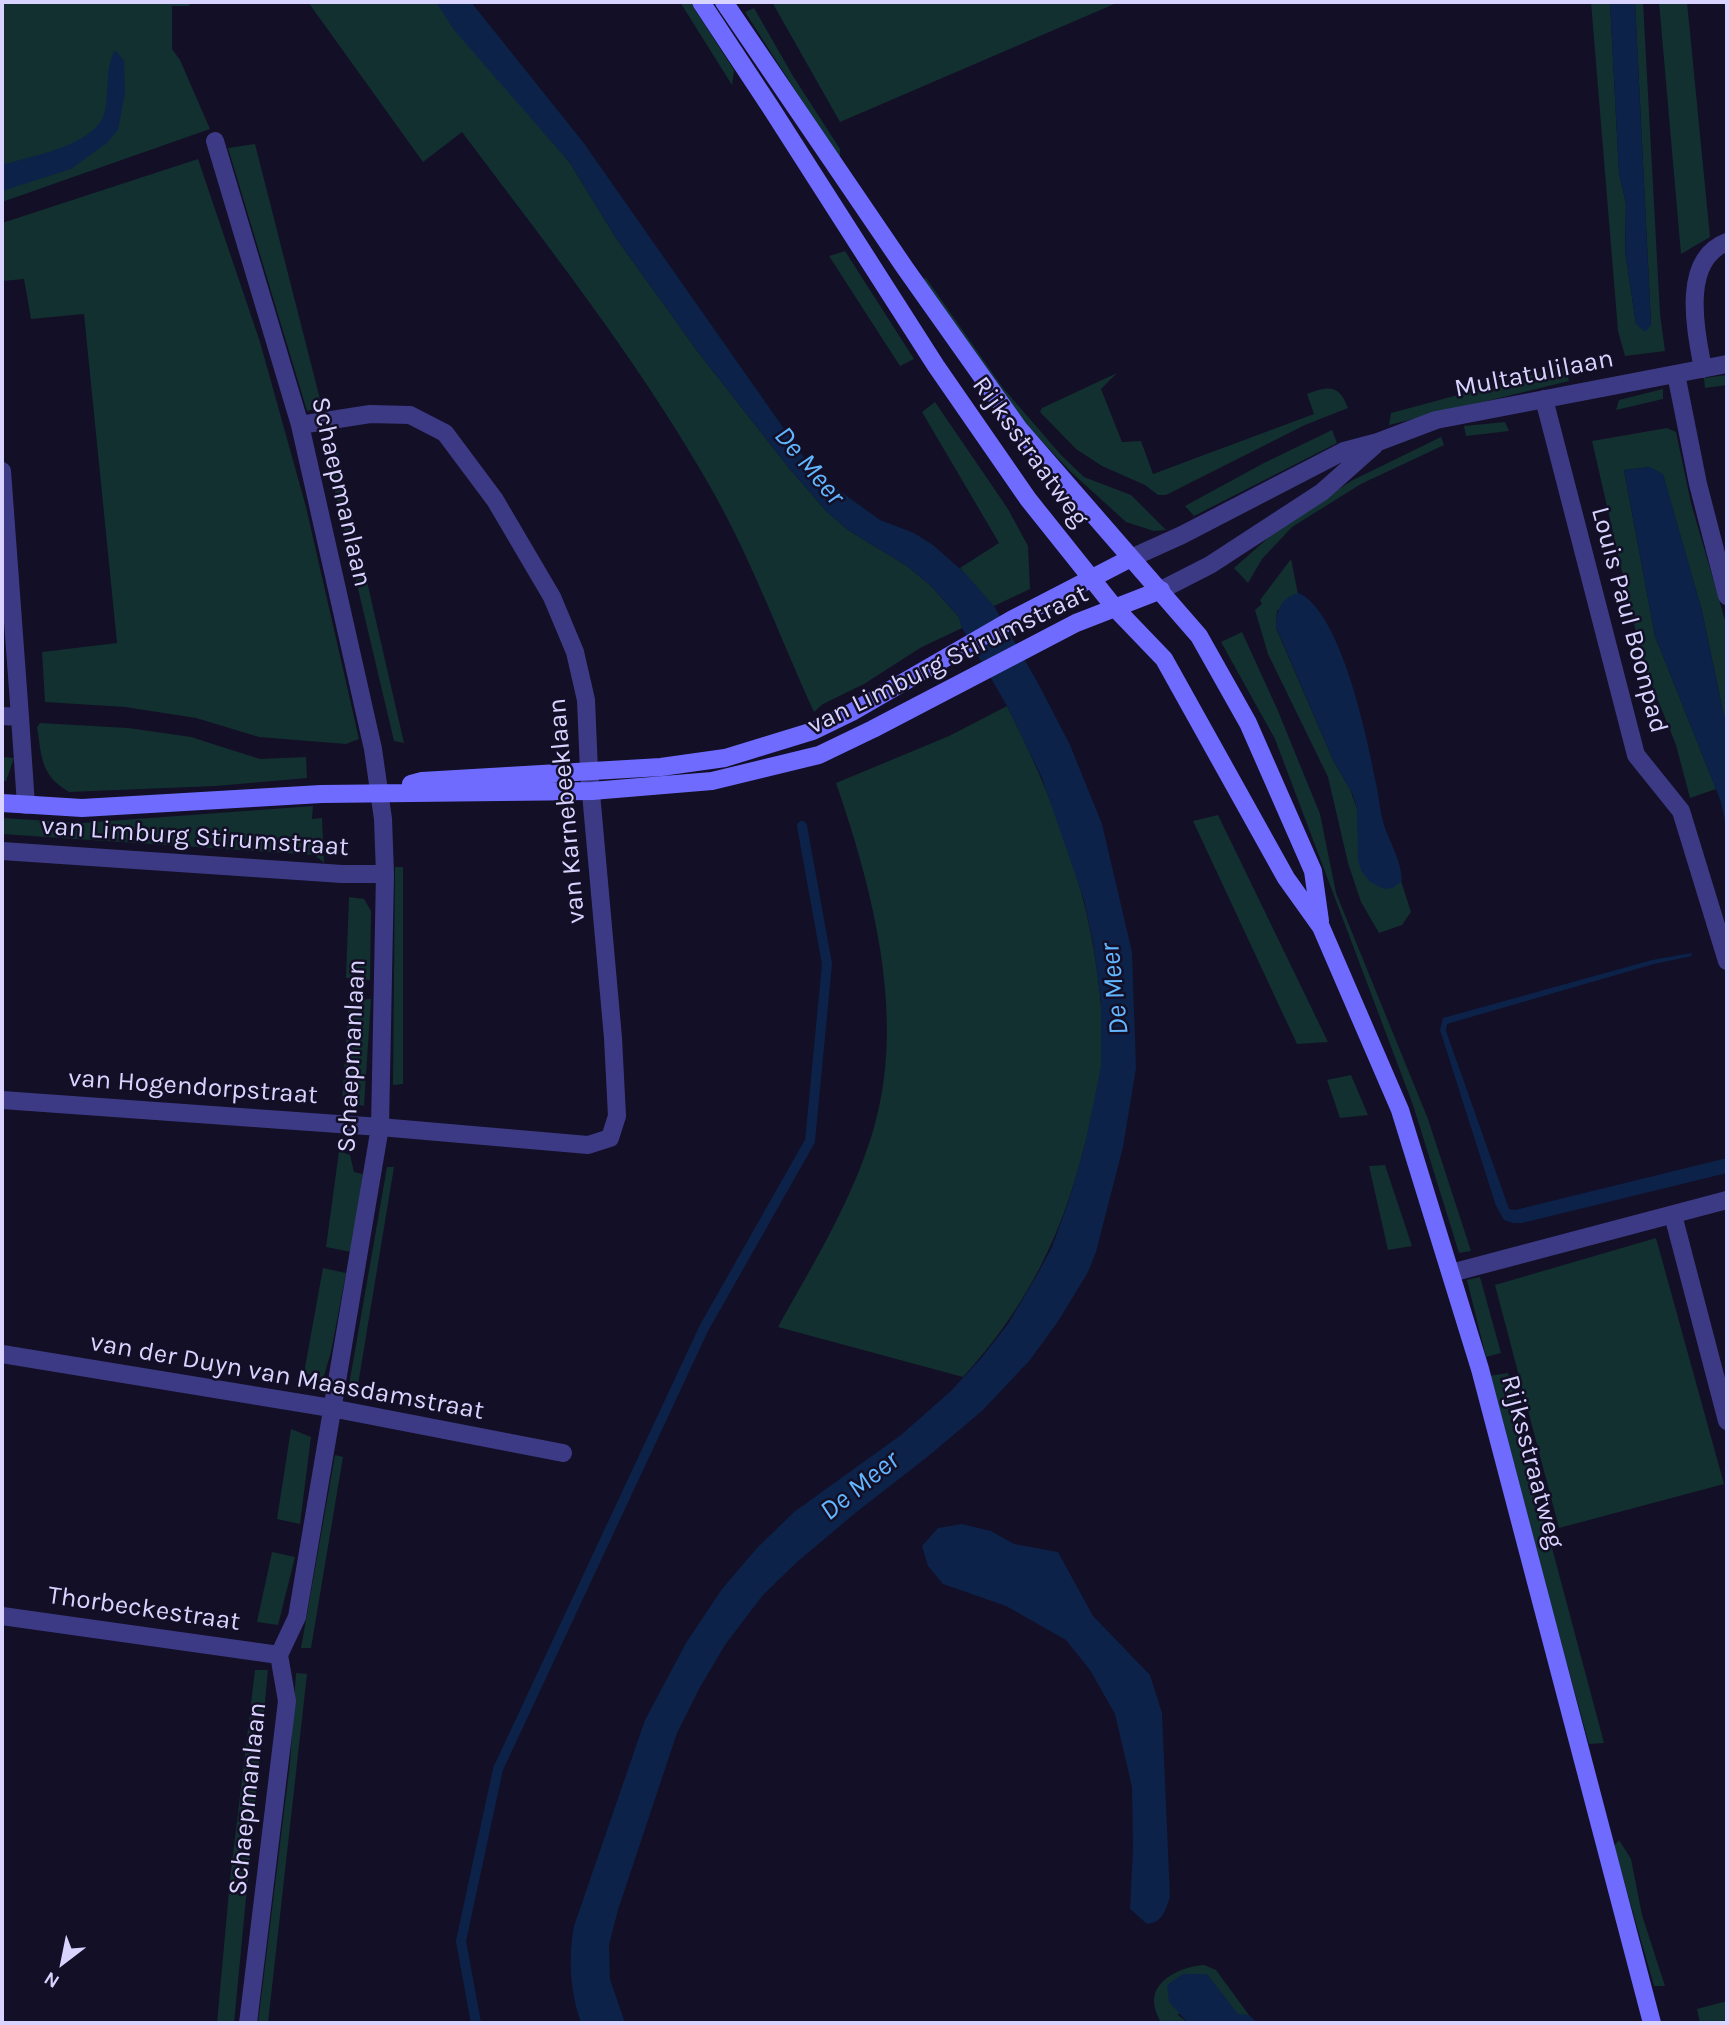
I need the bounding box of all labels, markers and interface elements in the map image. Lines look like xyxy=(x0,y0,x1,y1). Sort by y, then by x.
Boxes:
street label: Multatulilaan xyxy=(1452,343,1616,405)
street label: Rijksstraatweg xyxy=(965,371,1095,533)
street label: Schaepmanlaan xyxy=(304,394,378,590)
water label: De Meer xyxy=(766,420,852,512)
street label: Louis Paul Boonpad xyxy=(1584,504,1674,736)
street label: van Limburg Stirumstraat xyxy=(803,578,1093,742)
street label: van Karnebeeklaan xyxy=(542,697,592,925)
street label: van Limburg Stirumstraat xyxy=(40,811,350,863)
water label: De Meer xyxy=(1093,941,1137,1037)
street label: Schaepmanlaan xyxy=(331,959,373,1153)
street label: van Hogendorpstraat xyxy=(67,1063,319,1111)
street label: van der Duyn van Maasdamstraat xyxy=(88,1327,486,1427)
street label: Rijksstraatweg xyxy=(1494,1372,1570,1552)
water label: De Meer xyxy=(813,1444,907,1528)
street label: Thorbeckestraat xyxy=(46,1580,242,1638)
street label: Schaepmanlaan xyxy=(222,1701,274,1897)
north arrow xyxy=(28,1927,98,1997)
text: N xyxy=(40,1967,63,1993)

